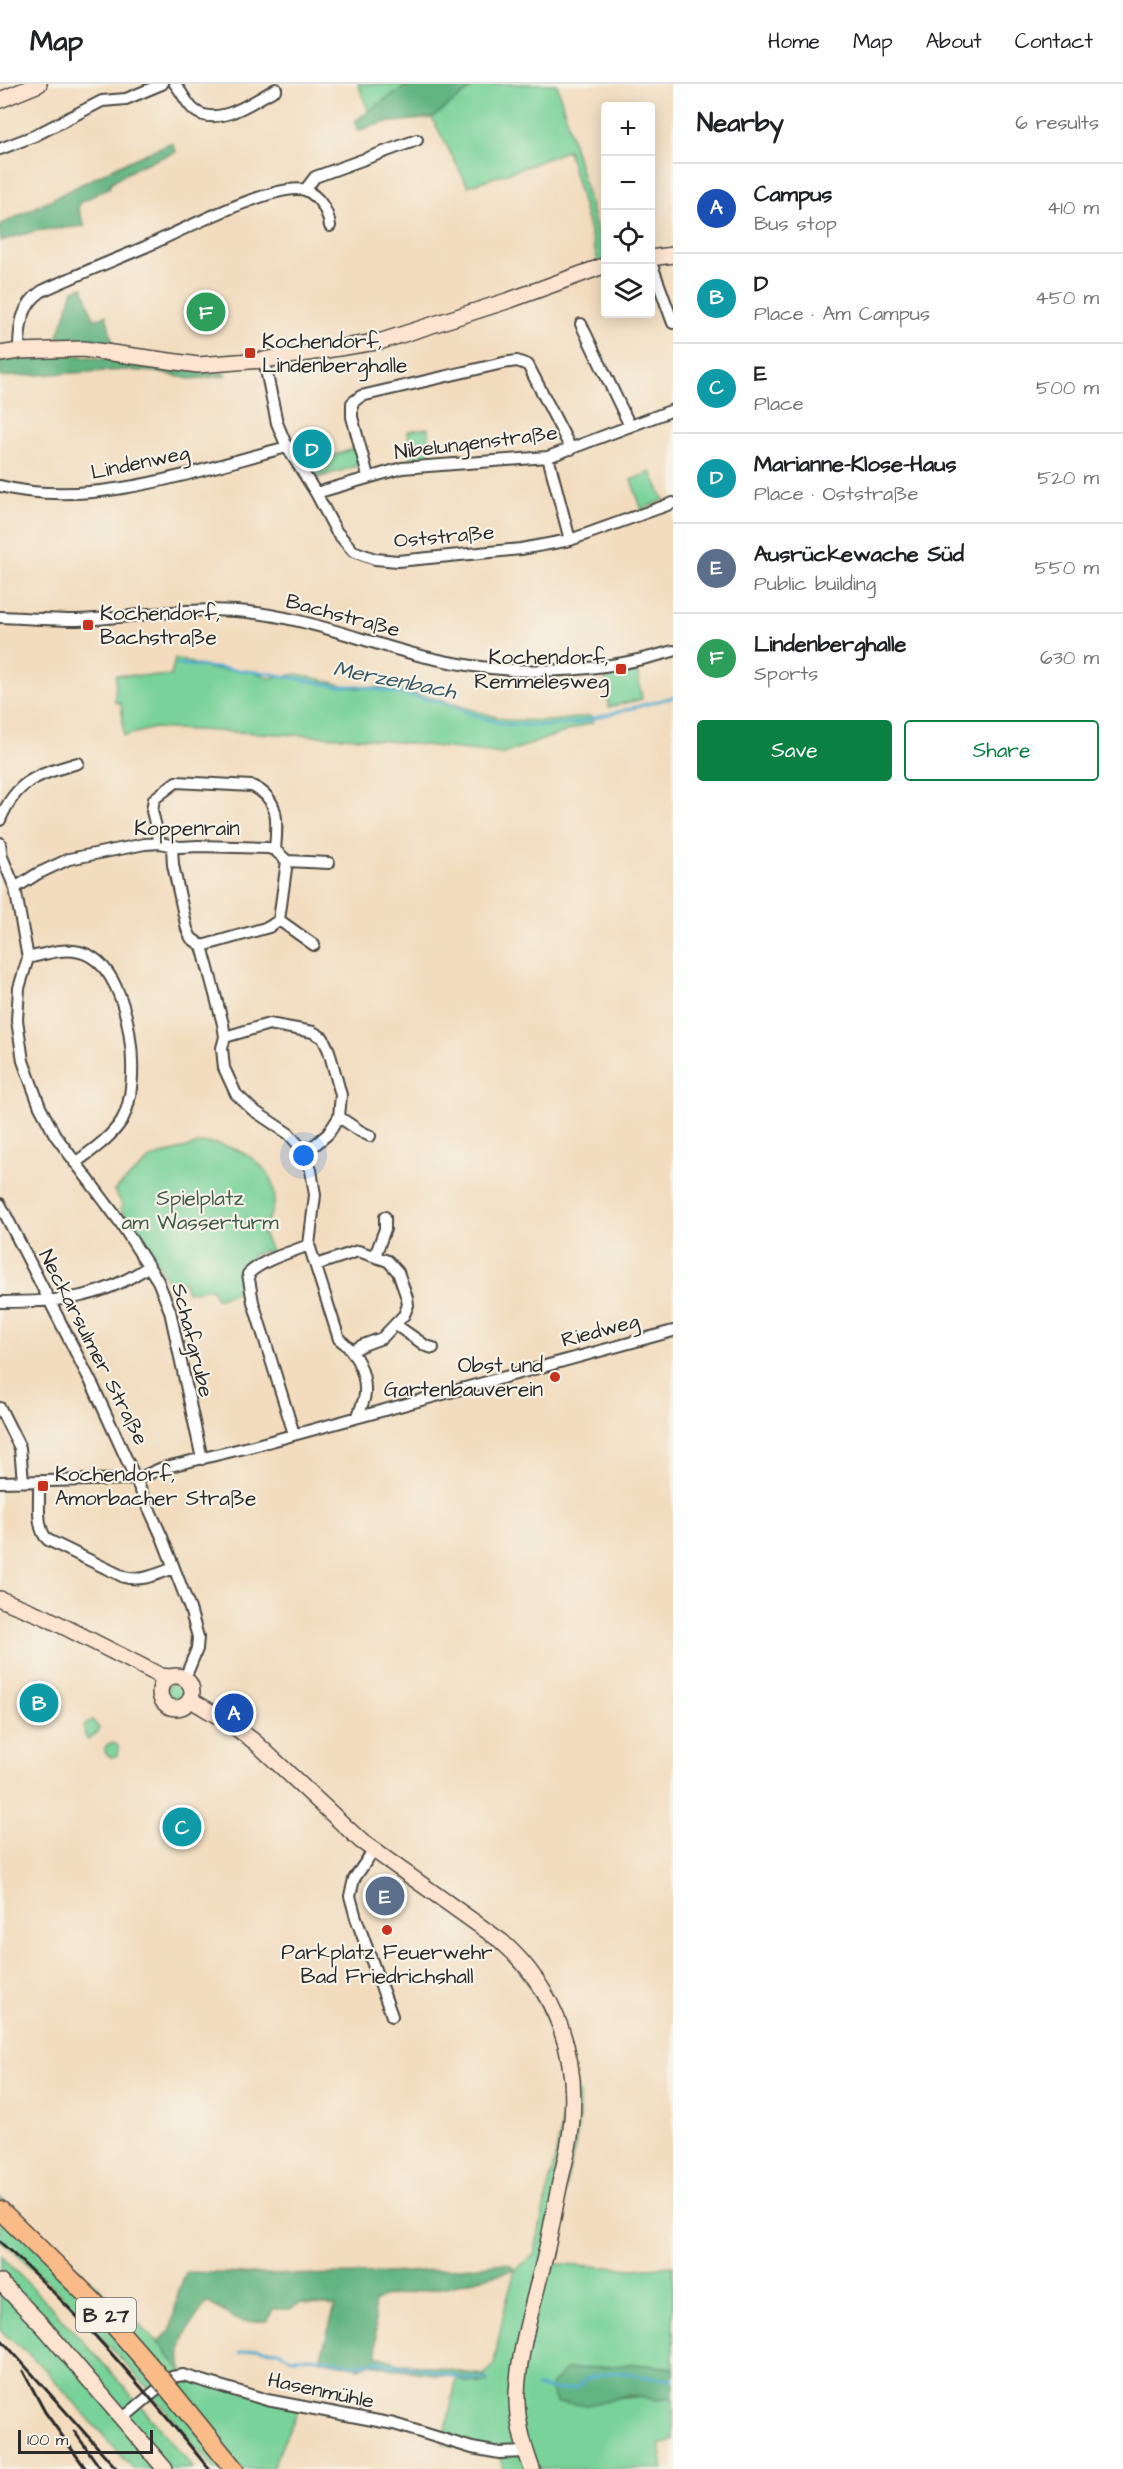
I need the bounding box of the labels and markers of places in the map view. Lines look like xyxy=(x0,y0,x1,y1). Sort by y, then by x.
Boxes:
pin: F xyxy=(186,290,226,334)
place label: Kochendorf, Lindenberghalle xyxy=(262,327,407,382)
marker: Kochendorf, Lindenberghalle xyxy=(243,346,257,360)
pin: D xyxy=(292,426,332,472)
place label: Kochendorf, Bachstraße xyxy=(100,599,220,652)
marker: Kochendorf, Bachstraße xyxy=(81,618,95,632)
place label: Kochendorf, Remmelesweg xyxy=(474,643,609,698)
marker: Kochendorf, Remmelesweg xyxy=(614,662,628,676)
place label: Obst und Gartenbauverein xyxy=(384,1351,543,1404)
marker: Obst und Gartenbauverein xyxy=(548,1370,562,1384)
place label: Kochendorf, Amorbacher Straße xyxy=(55,1460,256,1513)
marker: Kochendorf, Amorbacher Straße xyxy=(36,1479,50,1493)
pin: B xyxy=(20,1680,58,1726)
pin: A xyxy=(214,1690,254,1736)
pin: C xyxy=(162,1804,201,1850)
pin: E xyxy=(366,1874,404,1918)
marker: Parkplatz Feuerwehr Bad Friedrichshall xyxy=(380,1923,394,1937)
place label: Parkplatz Feuerwehr Bad Friedrichshall xyxy=(281,1938,493,1991)

